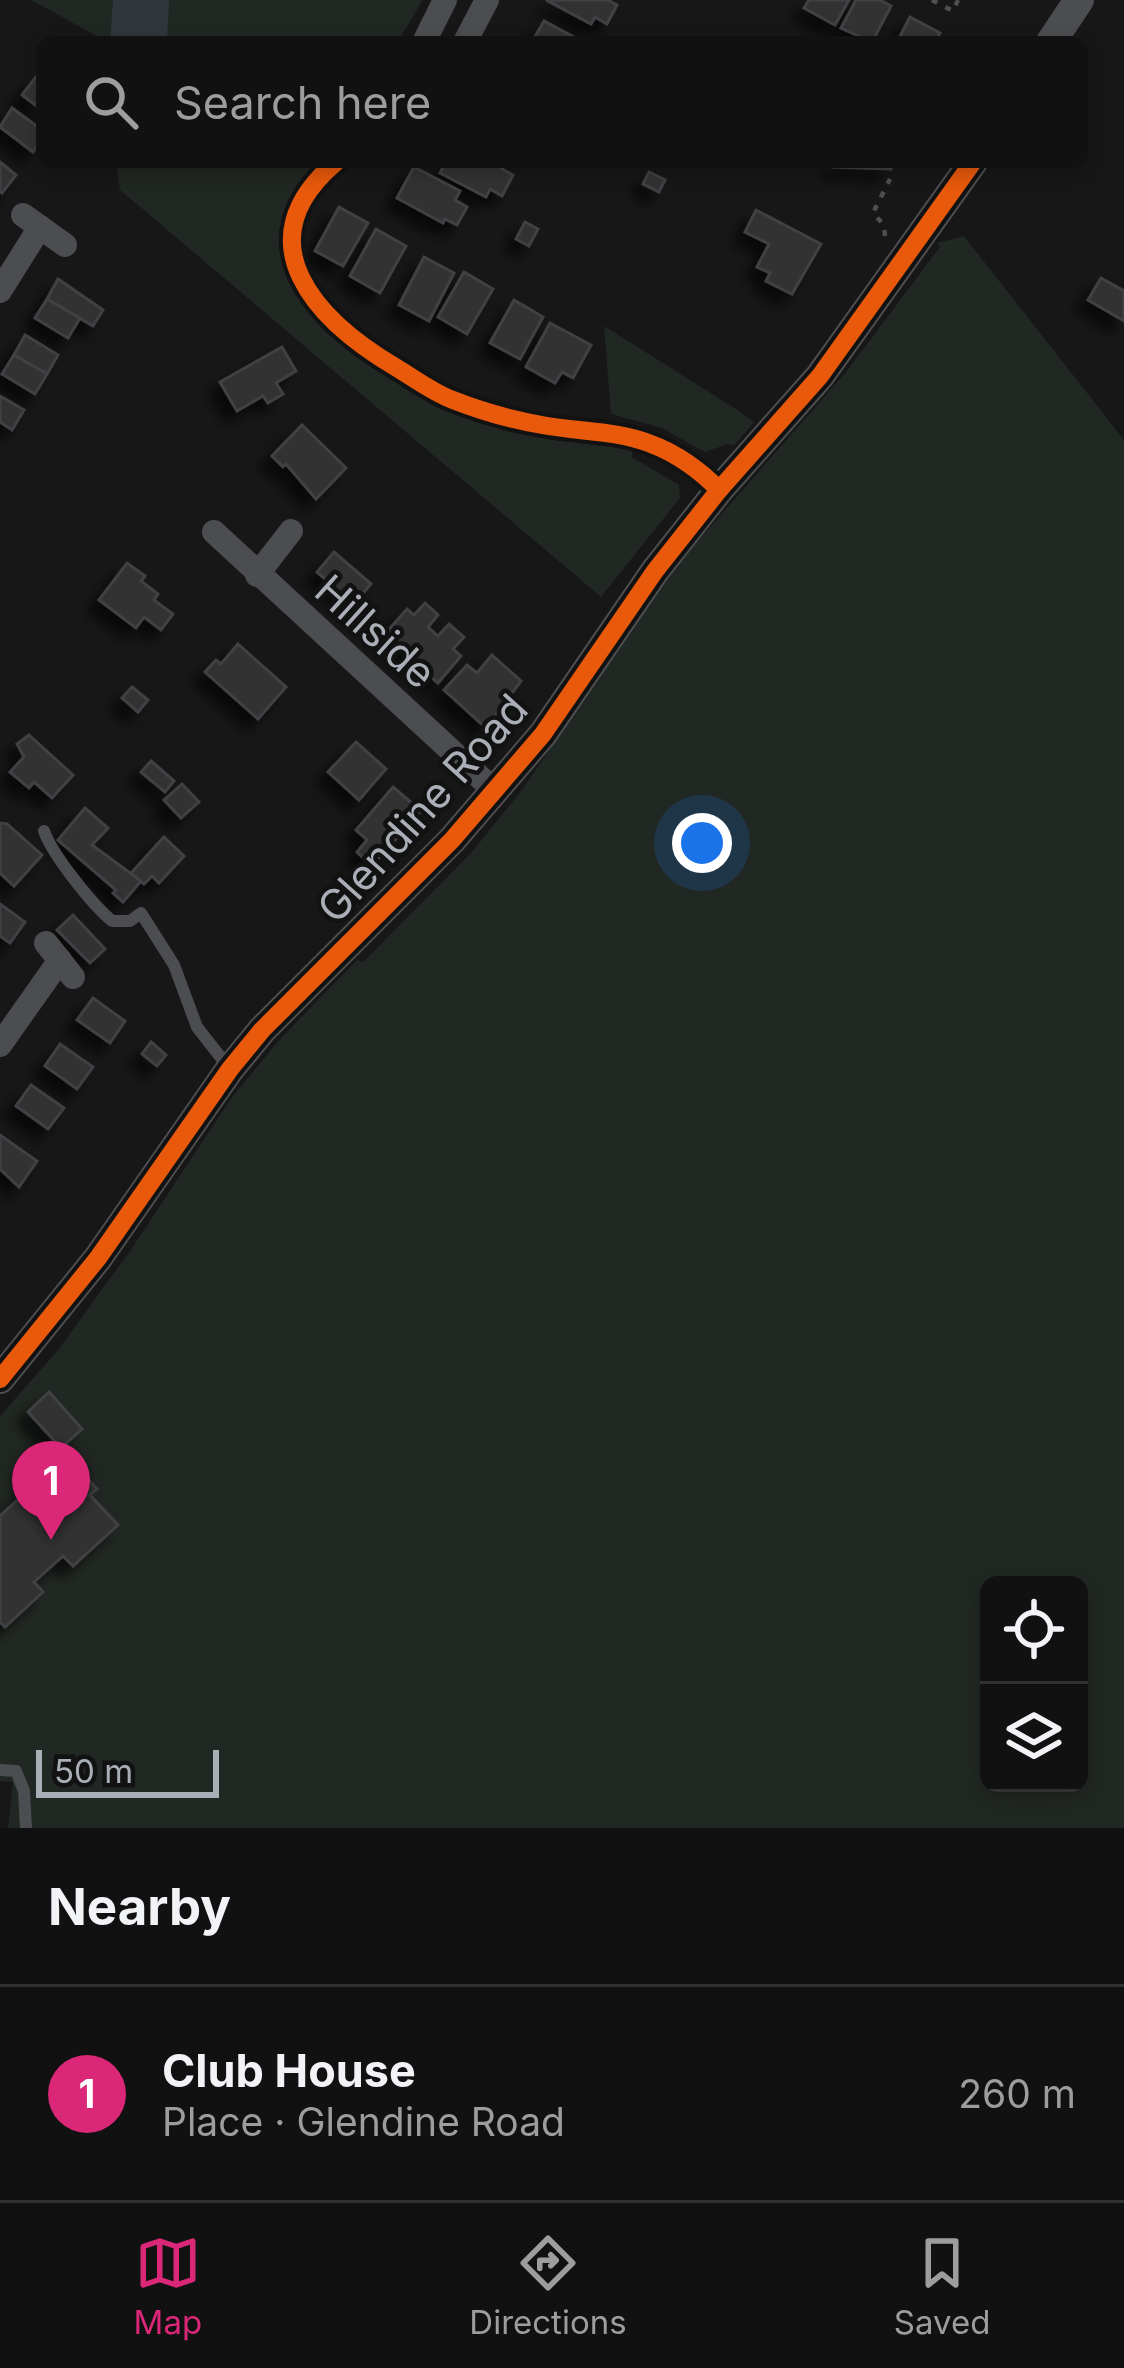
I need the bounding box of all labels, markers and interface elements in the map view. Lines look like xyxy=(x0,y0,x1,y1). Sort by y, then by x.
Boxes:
search box xyxy=(36,36,1088,168)
icon: search xyxy=(78,69,144,135)
text: Search here xyxy=(174,75,431,130)
street label: Hillside xyxy=(305,564,447,698)
street label: Glendine Road xyxy=(306,684,538,932)
your location xyxy=(672,813,732,873)
pin: 1 xyxy=(12,1441,90,1540)
map controls xyxy=(980,1576,1088,1792)
button: locate xyxy=(980,1576,1088,1684)
button: layers xyxy=(980,1684,1088,1792)
scale bar xyxy=(36,1744,219,1797)
text: 50 m xyxy=(54,1751,133,1791)
text: Nearby xyxy=(48,1876,231,1937)
text: Club House xyxy=(162,2043,416,2098)
text: 1 xyxy=(79,2070,95,2117)
text: 260 m xyxy=(958,2070,1076,2117)
text: Place · Glendine Road xyxy=(162,2098,565,2145)
tab: Map xyxy=(134,2230,202,2342)
tab: Directions xyxy=(469,2230,627,2342)
tab: Saved xyxy=(894,2230,990,2342)

